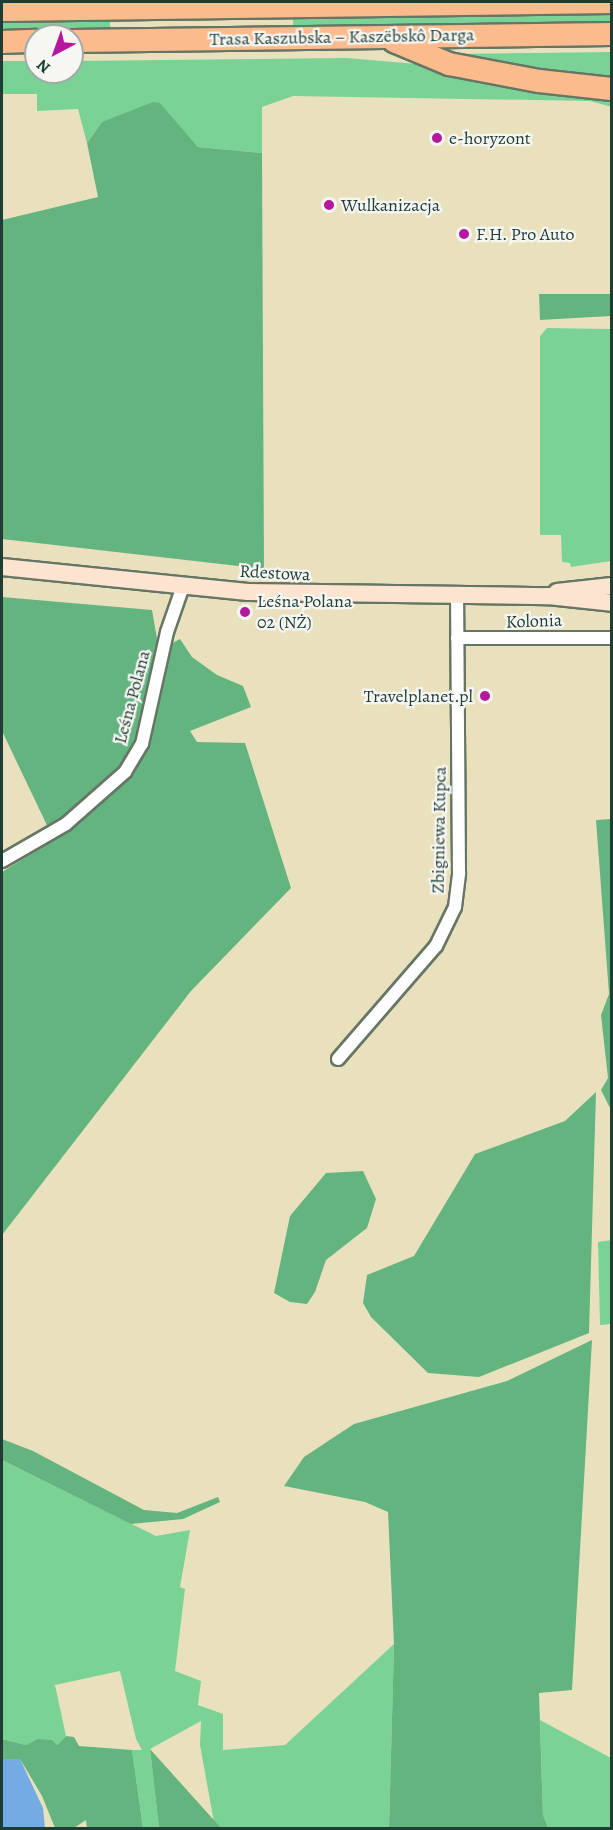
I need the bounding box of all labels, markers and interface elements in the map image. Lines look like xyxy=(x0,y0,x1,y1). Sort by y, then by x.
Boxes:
north arrow xyxy=(24,24,84,84)
street label: Trasa Kaszubska – Kaszëbskô Darga xyxy=(209,24,475,50)
text: N xyxy=(32,54,55,78)
place label: e-horyzont xyxy=(449,127,531,149)
marker: e-horyzont xyxy=(430,131,444,145)
place label: Wulkanizacja xyxy=(341,194,440,216)
marker: Wulkanizacja xyxy=(322,198,336,212)
place label: F.H. Pro Auto xyxy=(476,223,575,245)
marker: F.H. Pro Auto xyxy=(457,227,471,241)
street label: Rdestowa xyxy=(239,560,311,586)
place label: Leśna Polana 02 (NŻ) xyxy=(257,591,352,634)
marker: Leśna Polana 02 (NŻ) xyxy=(238,605,252,619)
street label: Kolonia xyxy=(505,609,563,633)
street label: Leśna Polana xyxy=(109,648,155,746)
place label: Travelplanet.pl xyxy=(364,685,473,707)
marker: Travelplanet.pl xyxy=(478,689,492,703)
street label: Zbigniewa Kupca xyxy=(427,766,451,894)

